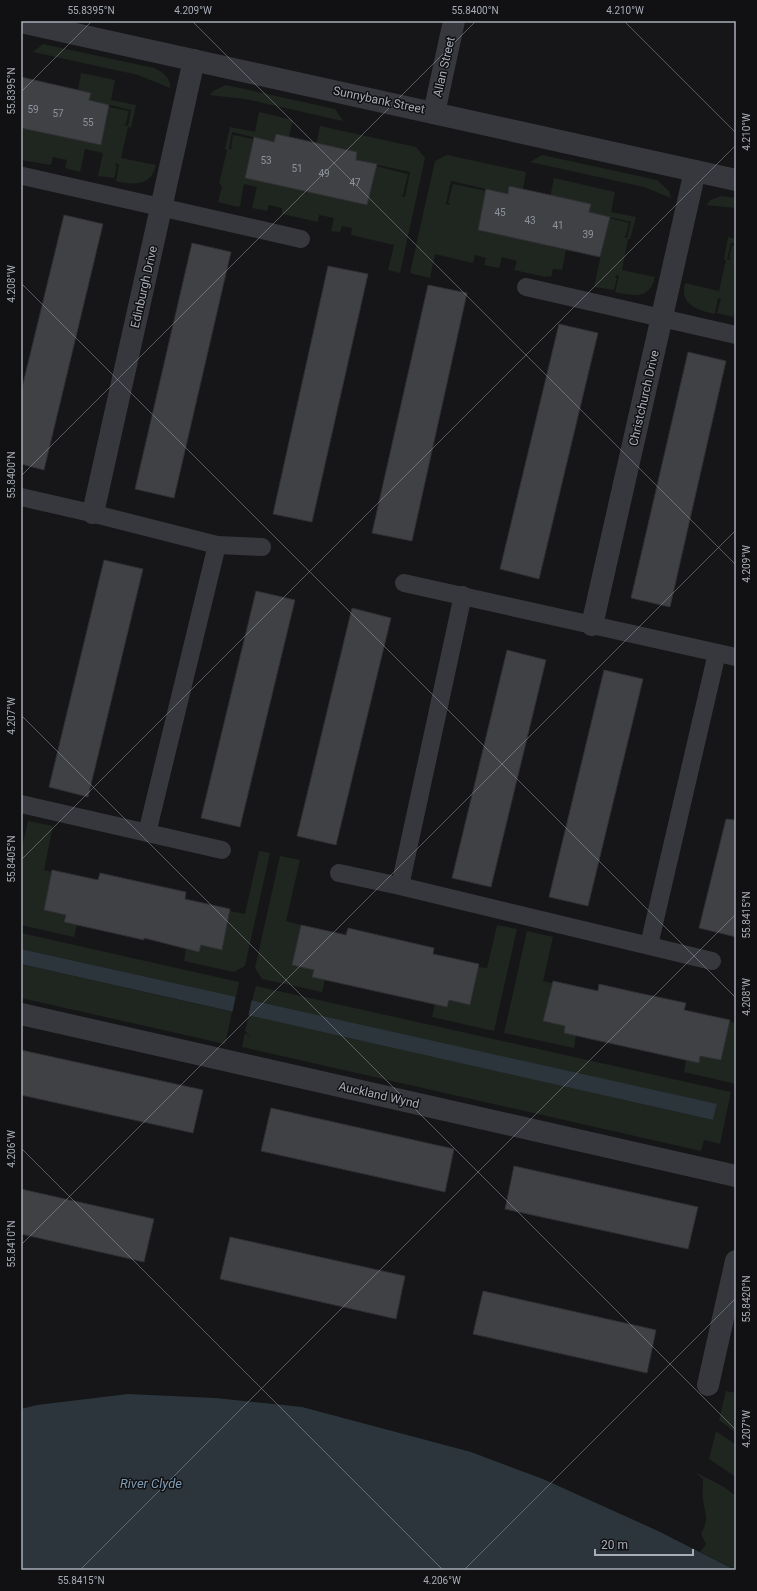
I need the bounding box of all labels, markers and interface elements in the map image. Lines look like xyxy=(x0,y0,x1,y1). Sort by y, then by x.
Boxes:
text: 55.8395°N xyxy=(67,5,115,16)
text: 4.209°W xyxy=(174,5,212,16)
text: 55.8400°N xyxy=(451,5,499,16)
text: 4.210°W xyxy=(606,5,644,16)
street label: Allan Street xyxy=(430,35,458,99)
text: 55.8395°N xyxy=(6,67,17,115)
street label: Sunnybank Street xyxy=(332,83,426,117)
house number: 59 xyxy=(27,104,39,115)
house number: 57 xyxy=(52,108,64,119)
text: 4.210°W xyxy=(741,113,752,151)
house number: 55 xyxy=(82,117,94,128)
house number: 53 xyxy=(260,155,272,166)
house number: 51 xyxy=(291,163,303,174)
house number: 49 xyxy=(318,168,330,179)
house number: 47 xyxy=(349,177,361,188)
house number: 45 xyxy=(494,207,506,218)
house number: 43 xyxy=(524,215,536,226)
house number: 41 xyxy=(552,220,564,231)
house number: 39 xyxy=(582,229,594,240)
street label: Edinburgh Drive xyxy=(128,245,160,329)
text: 4.208°W xyxy=(6,265,17,303)
street label: Christchurch Drive xyxy=(626,349,662,447)
text: 55.8400°N xyxy=(6,451,17,499)
text: 4.209°W xyxy=(741,545,752,583)
text: 4.207°W xyxy=(6,697,17,735)
text: 55.8405°N xyxy=(6,835,17,883)
text: 55.8415°N xyxy=(741,891,752,939)
text: 4.208°W xyxy=(741,978,752,1016)
street label: Auckland Wynd xyxy=(337,1079,421,1111)
text: 4.206°W xyxy=(6,1130,17,1168)
text: 55.8410°N xyxy=(6,1220,17,1268)
text: 55.8420°N xyxy=(741,1275,752,1323)
text: 4.207°W xyxy=(741,1410,752,1448)
water label: River Clyde xyxy=(120,1476,182,1491)
scale bar xyxy=(595,1531,693,1557)
text: 20 m xyxy=(601,1538,628,1552)
text: 55.8415°N xyxy=(57,1575,105,1586)
text: 4.206°W xyxy=(423,1575,461,1586)

